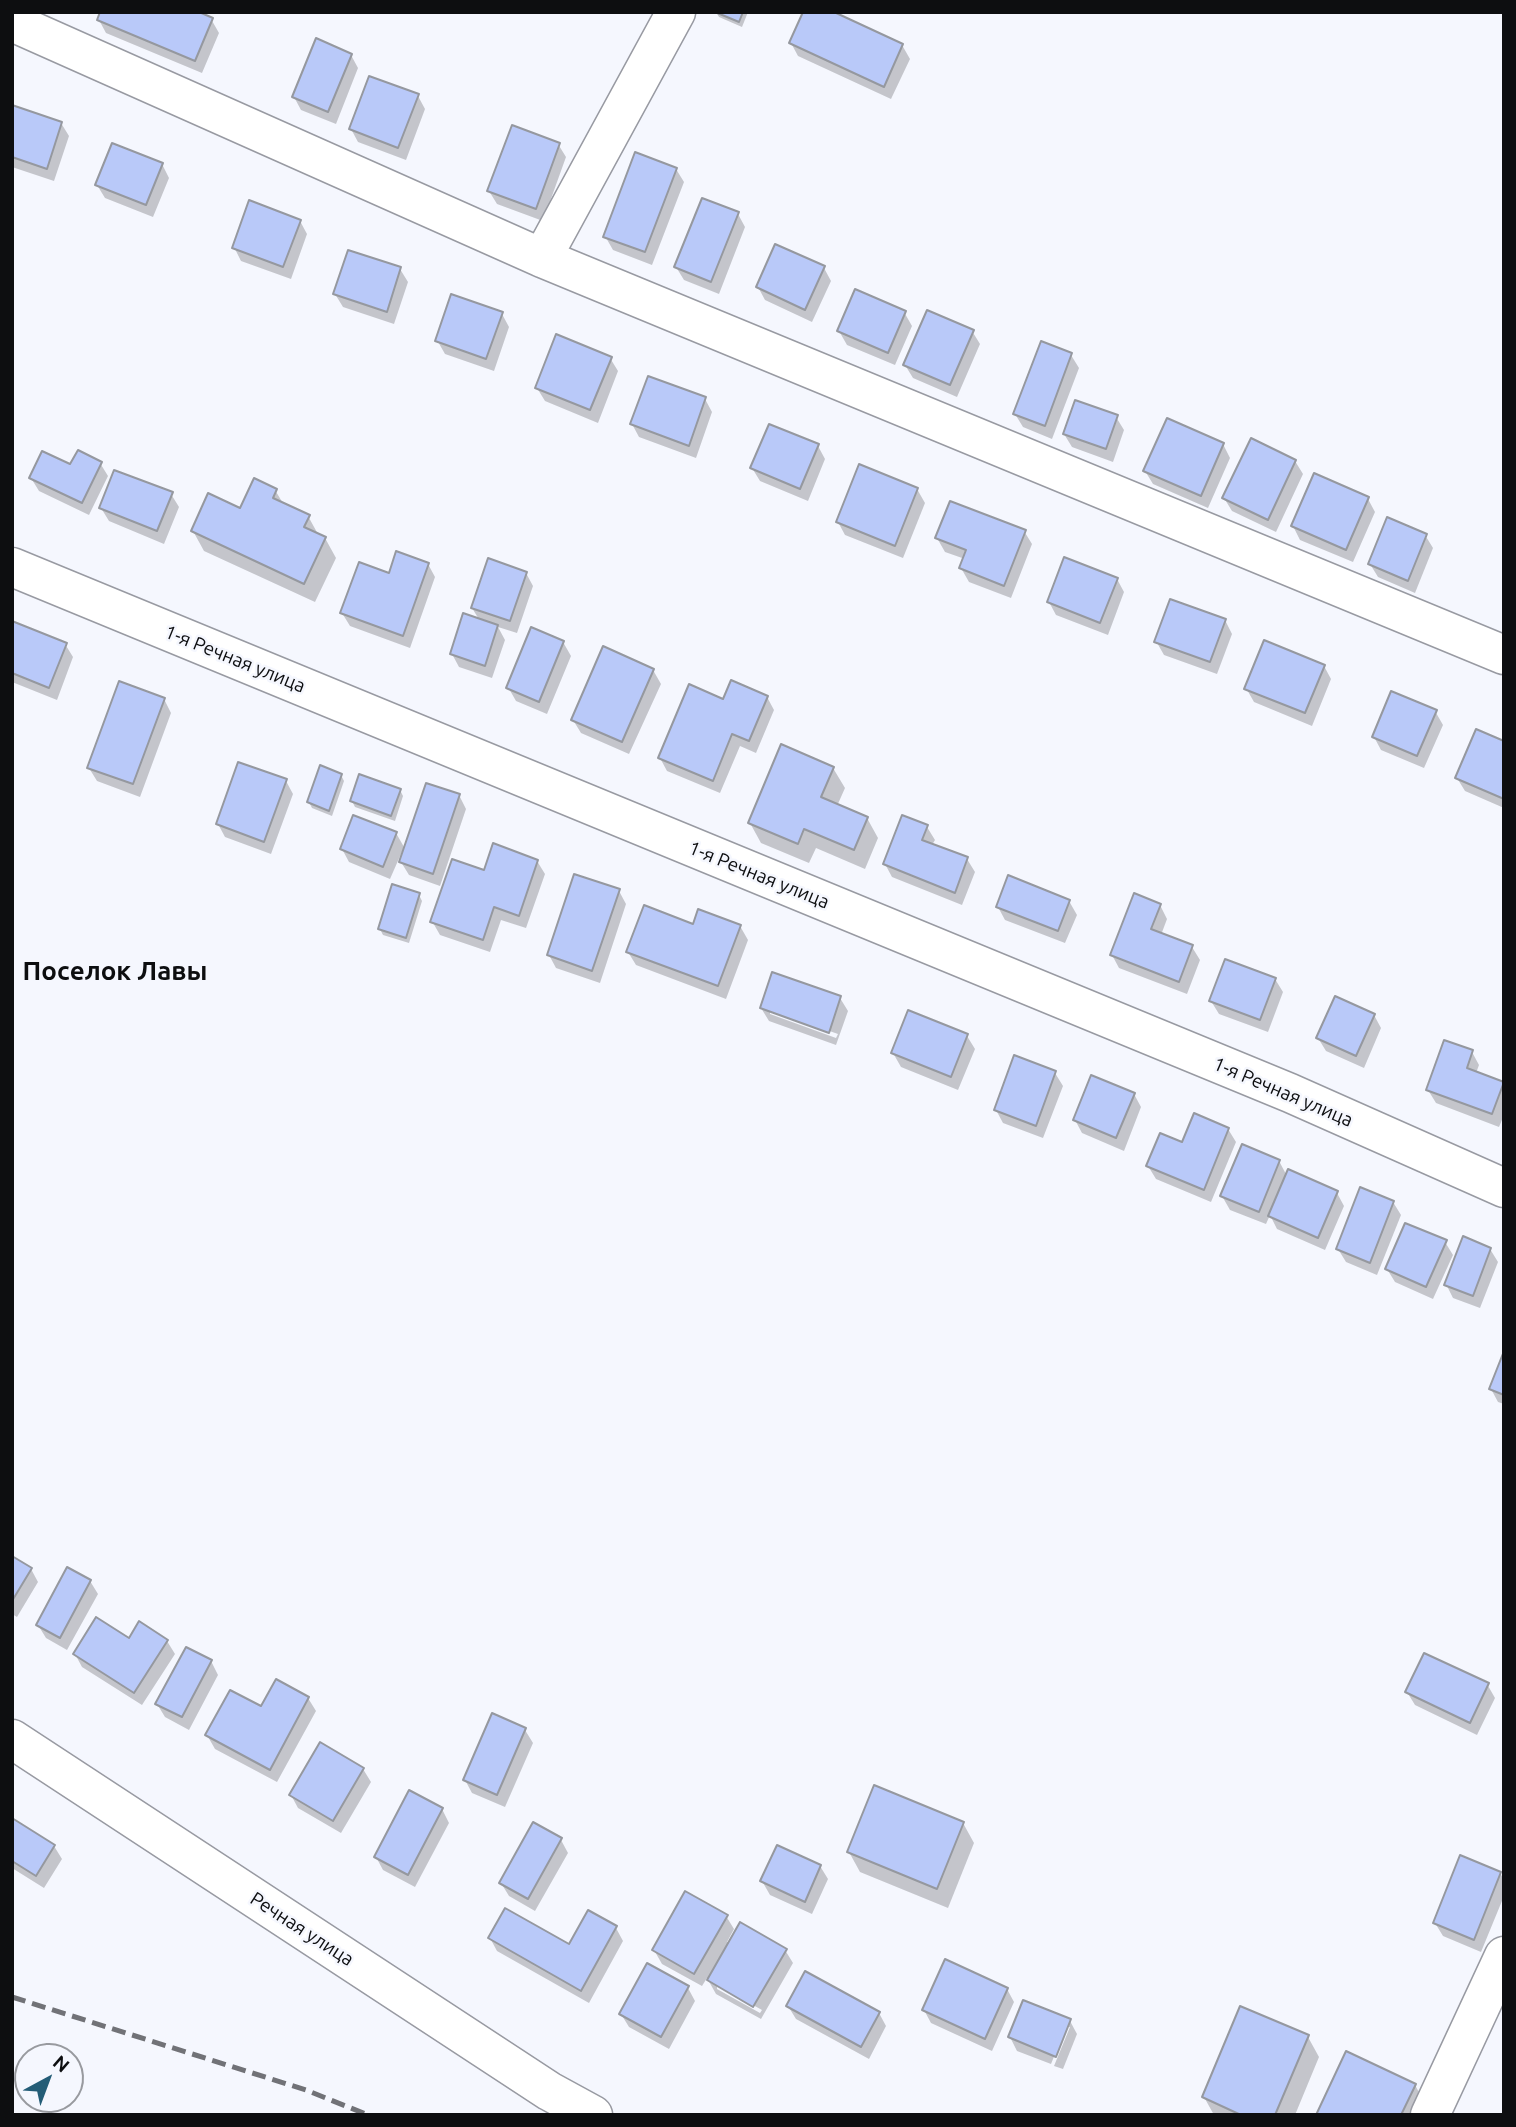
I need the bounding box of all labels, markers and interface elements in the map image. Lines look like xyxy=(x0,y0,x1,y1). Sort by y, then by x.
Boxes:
street label: 1-я Речная улица xyxy=(161,620,309,698)
street label: 1-я Речная улица xyxy=(685,836,833,914)
district label: Поселок Лавы xyxy=(23,955,207,987)
street label: 1-я Речная улица xyxy=(1210,1052,1356,1132)
street label: Речная улица xyxy=(246,1887,358,1971)
north arrow xyxy=(14,2043,84,2113)
text: N xyxy=(49,2051,74,2077)

